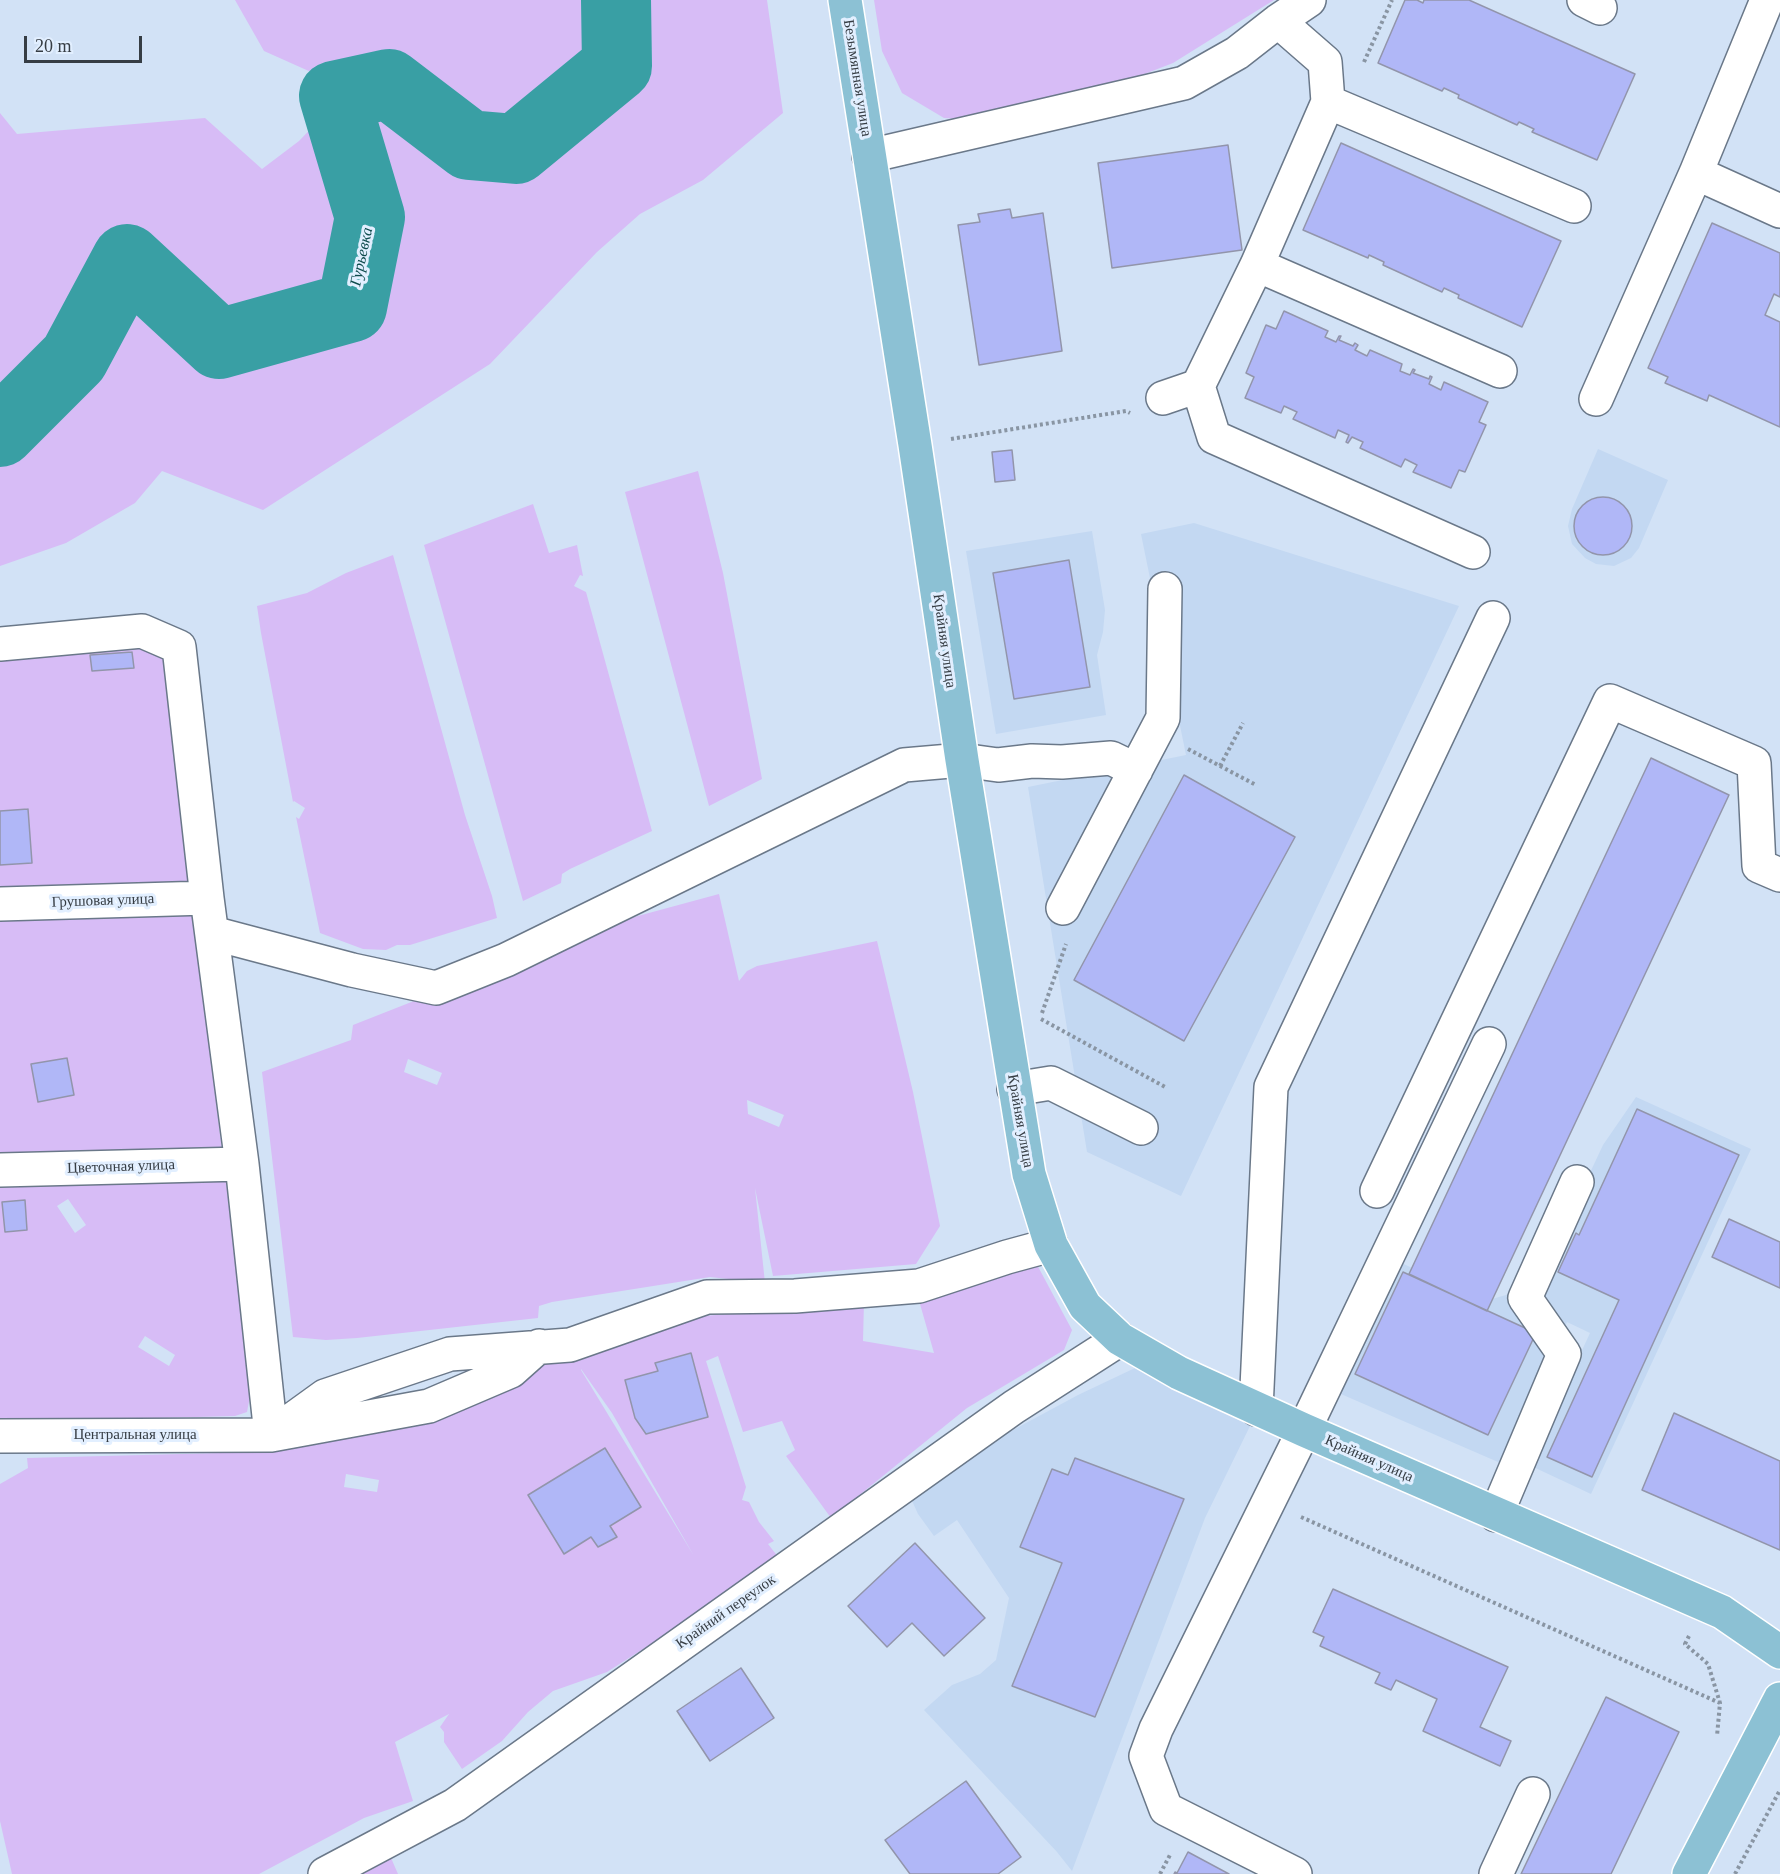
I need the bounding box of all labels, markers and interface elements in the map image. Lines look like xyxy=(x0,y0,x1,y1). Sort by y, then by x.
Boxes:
street label: Безымянная улица xyxy=(839,18,875,138)
scale bar xyxy=(27,24,146,62)
text: 20 m xyxy=(35,36,72,56)
water label: Гурьевка xyxy=(346,226,378,288)
street label: Крайняя улица xyxy=(928,593,960,689)
street label: Грушовая улица xyxy=(51,890,155,912)
street label: Крайняя улица xyxy=(1003,1073,1037,1169)
street label: Цветочная улица xyxy=(67,1156,175,1178)
street label: Центральная улица xyxy=(73,1426,197,1444)
street label: Крайняя улица xyxy=(1322,1431,1416,1487)
street label: Крайний переулок xyxy=(673,1571,779,1653)

